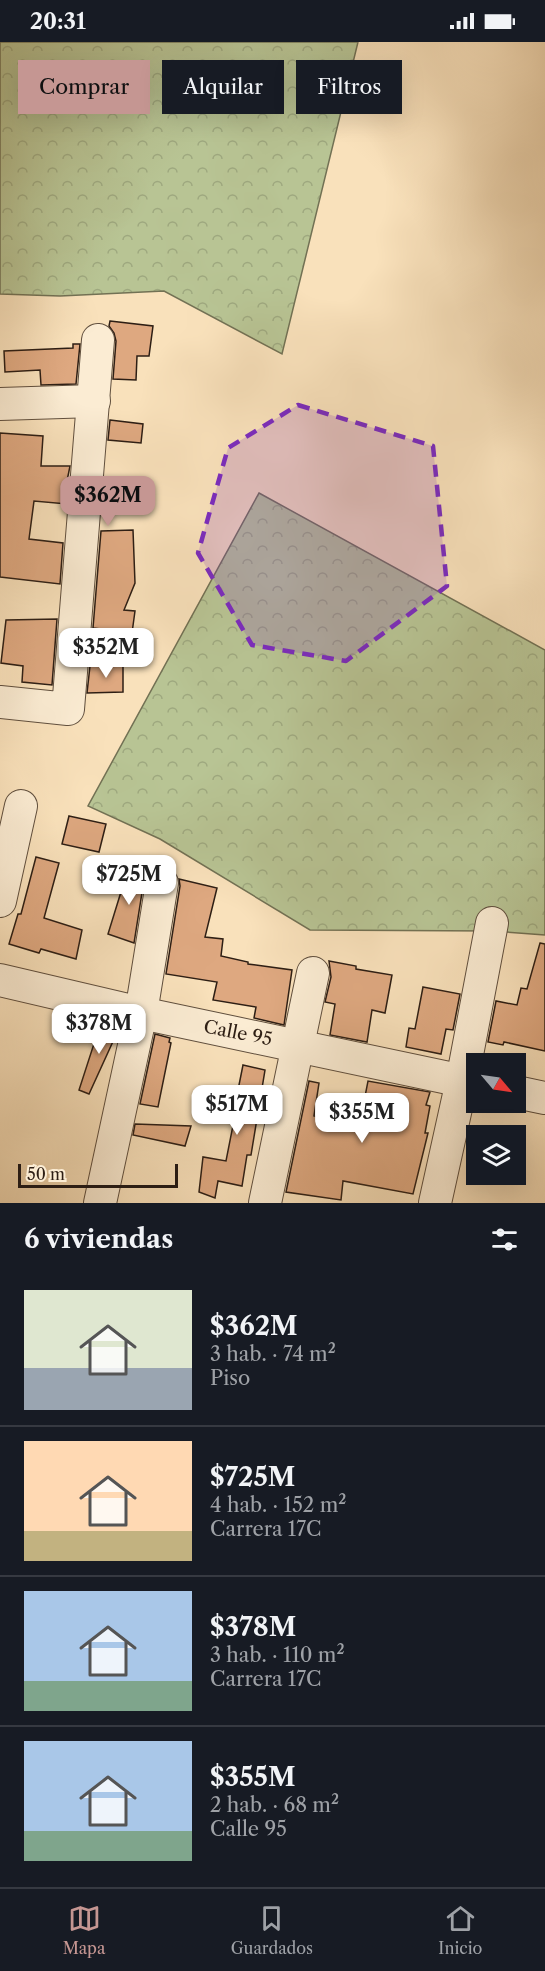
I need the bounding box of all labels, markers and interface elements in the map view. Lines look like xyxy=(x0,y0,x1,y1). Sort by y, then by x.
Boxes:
text: 20:31 xyxy=(30,8,86,35)
chip: Comprar xyxy=(18,60,150,114)
chip: Alquilar xyxy=(162,60,284,114)
chip: Filtros xyxy=(296,60,402,114)
pin: $362M xyxy=(66,476,150,527)
text: $362M xyxy=(74,483,142,507)
pin: $352M xyxy=(64,628,148,679)
text: $352M xyxy=(73,635,139,659)
pin: $725M xyxy=(87,855,171,906)
text: $725M xyxy=(96,862,162,886)
pin: $378M xyxy=(57,1004,141,1055)
text: $378M xyxy=(66,1011,132,1035)
street label: Calle 95 xyxy=(202,1016,274,1050)
north arrow xyxy=(466,1053,526,1113)
map controls xyxy=(466,1053,526,1185)
pin: $517M xyxy=(195,1085,279,1136)
text: $517M xyxy=(206,1092,268,1116)
pin: $355M xyxy=(320,1093,404,1144)
text: $355M xyxy=(329,1100,395,1124)
button: layers xyxy=(466,1125,526,1185)
scale bar xyxy=(18,1161,178,1188)
text: 50 m xyxy=(27,1164,65,1184)
text: 6 viviendas xyxy=(24,1223,173,1255)
icon: filters xyxy=(488,1223,521,1256)
text: $362M xyxy=(210,1310,298,1342)
icon: home xyxy=(72,1314,144,1386)
text: 3 hab. · 74 m² xyxy=(210,1342,336,1366)
text: Piso xyxy=(210,1366,250,1390)
text: $725M xyxy=(210,1461,295,1493)
icon: home xyxy=(72,1465,144,1537)
text: 4 hab. · 152 m² xyxy=(210,1493,346,1517)
text: Carrera 17C xyxy=(210,1517,321,1541)
text: $378M xyxy=(210,1611,296,1643)
icon: home xyxy=(72,1615,144,1687)
text: 3 hab. · 110 m² xyxy=(210,1643,345,1667)
text: Carrera 17C xyxy=(210,1667,321,1691)
text: $355M xyxy=(210,1761,296,1793)
icon: home xyxy=(72,1765,144,1837)
text: 2 hab. · 68 m² xyxy=(210,1793,339,1817)
text: Calle 95 xyxy=(210,1817,287,1841)
tab: Mapa xyxy=(63,1902,105,1958)
tab: Guardados xyxy=(231,1902,313,1958)
tab: Inicio xyxy=(438,1902,482,1958)

